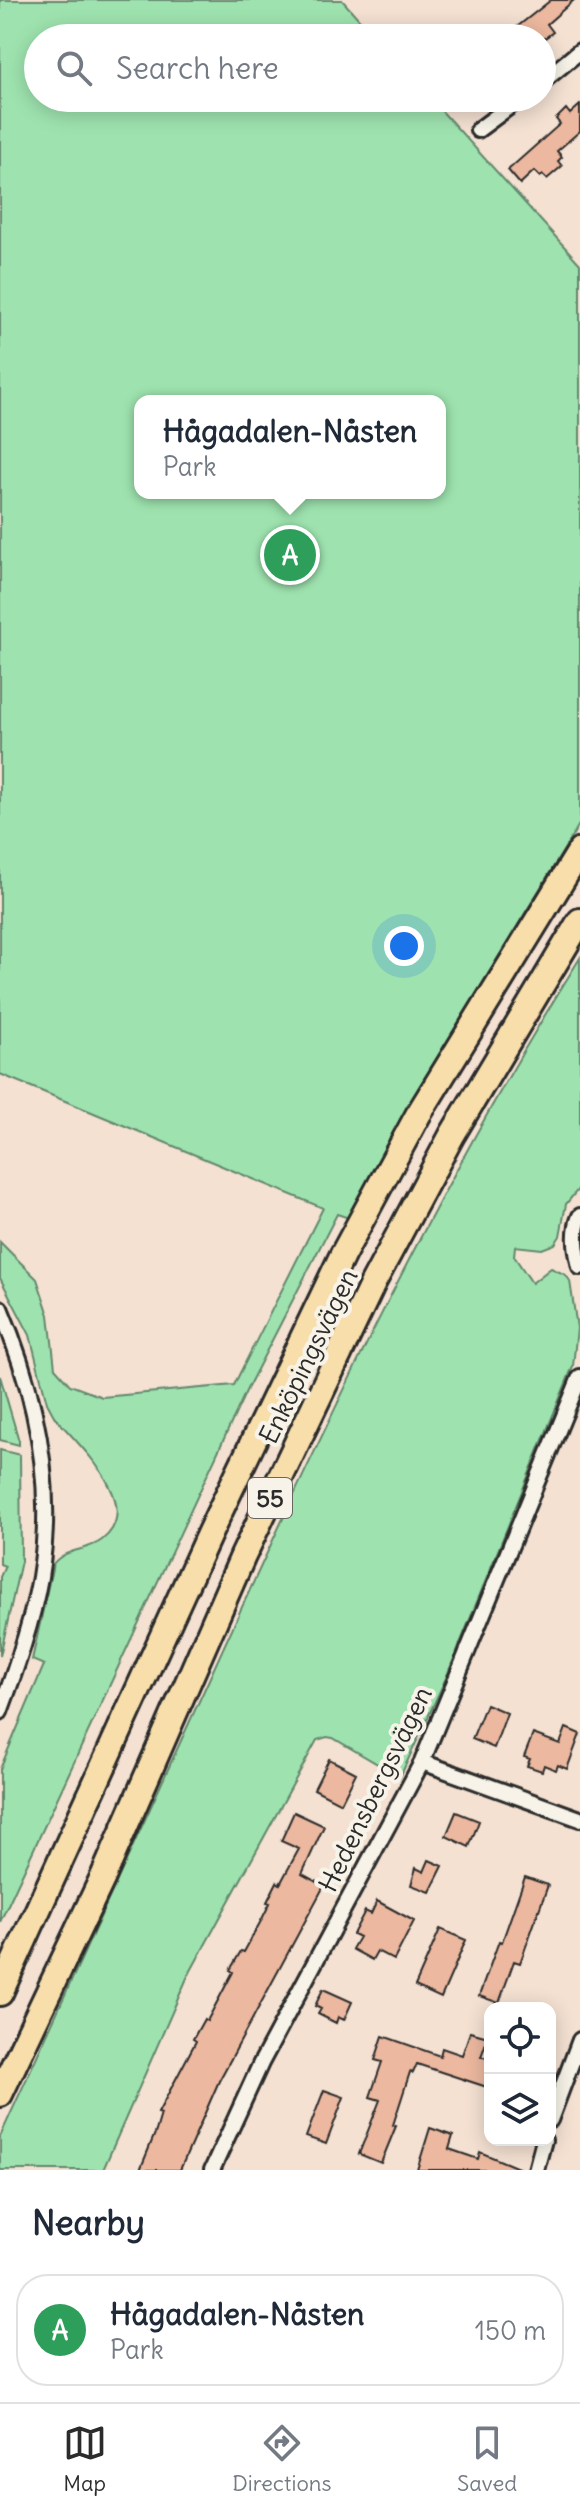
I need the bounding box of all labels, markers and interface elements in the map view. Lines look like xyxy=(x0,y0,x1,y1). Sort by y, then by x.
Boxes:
search box xyxy=(24,24,556,112)
icon: search xyxy=(52,46,96,90)
text: Search here xyxy=(116,49,279,87)
popup xyxy=(134,395,446,499)
text: Hågadalen-Nåsten xyxy=(163,412,417,450)
text: Park xyxy=(163,450,216,483)
pin: A xyxy=(264,525,316,585)
your location xyxy=(384,926,424,966)
street label: Enköpingsvägen xyxy=(251,1263,365,1449)
road number: 55 xyxy=(248,1478,292,1518)
street label: Hedensbergsvägen xyxy=(311,1681,439,1897)
map controls xyxy=(484,2002,556,2146)
button: locate xyxy=(484,2002,556,2074)
button: layers xyxy=(484,2074,556,2146)
text: Nearby xyxy=(32,2201,145,2244)
text: Hågadalen-Nåsten xyxy=(110,2295,365,2333)
text: A xyxy=(52,2314,68,2347)
text: 150 m xyxy=(475,2314,546,2347)
text: Park xyxy=(110,2333,164,2366)
tab: Map xyxy=(63,2421,107,2497)
tab: Directions xyxy=(232,2421,332,2497)
tab: Saved xyxy=(457,2421,517,2497)

